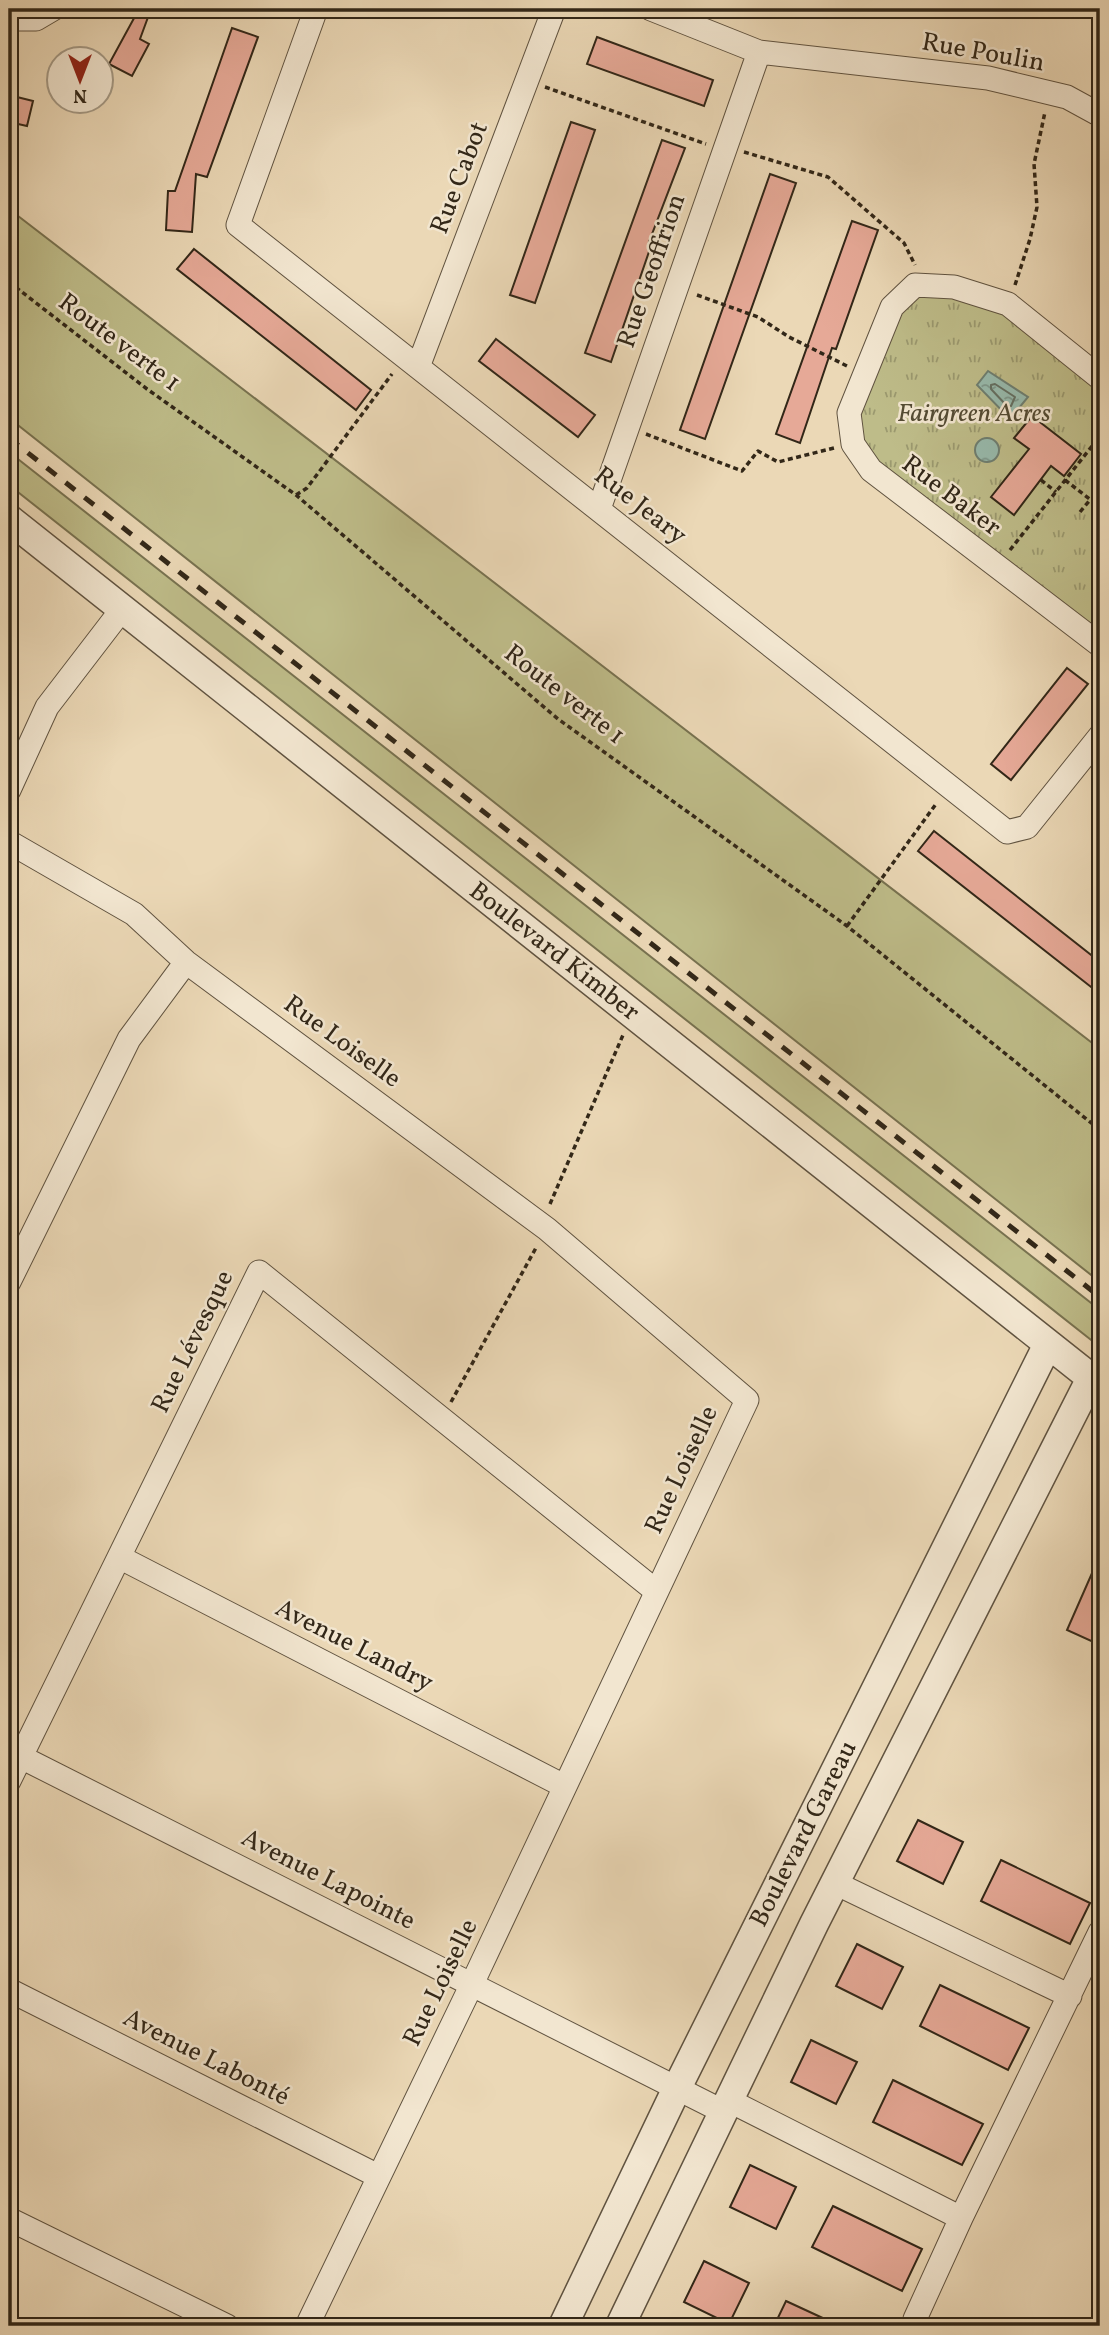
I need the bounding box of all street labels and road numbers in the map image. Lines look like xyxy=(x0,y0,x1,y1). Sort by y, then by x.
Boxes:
street label: Rue Poulin xyxy=(919,24,1047,82)
street label: Rue Cabot xyxy=(422,117,498,239)
street label: Rue Geoffrion xyxy=(609,189,695,353)
street label: Route verte 1 xyxy=(50,285,188,401)
street label: Rue Baker xyxy=(894,447,1008,545)
street label: Rue Jeary xyxy=(586,458,694,554)
street label: Route verte 1 xyxy=(496,636,632,754)
street label: Boulevard Kimber xyxy=(461,874,647,1030)
street label: Rue Loiselle xyxy=(276,987,408,1097)
street label: Rue Lévesque xyxy=(143,1265,243,1419)
street label: Rue Loiselle xyxy=(637,1400,727,1540)
street label: Avenue Landry xyxy=(269,1591,439,1701)
street label: Boulevard Gareau xyxy=(741,1735,867,1933)
street label: Avenue Lapointe xyxy=(235,1821,421,1939)
street label: Rue Loiselle xyxy=(395,1913,487,2053)
street label: Avenue Labonté xyxy=(117,2001,295,2115)

